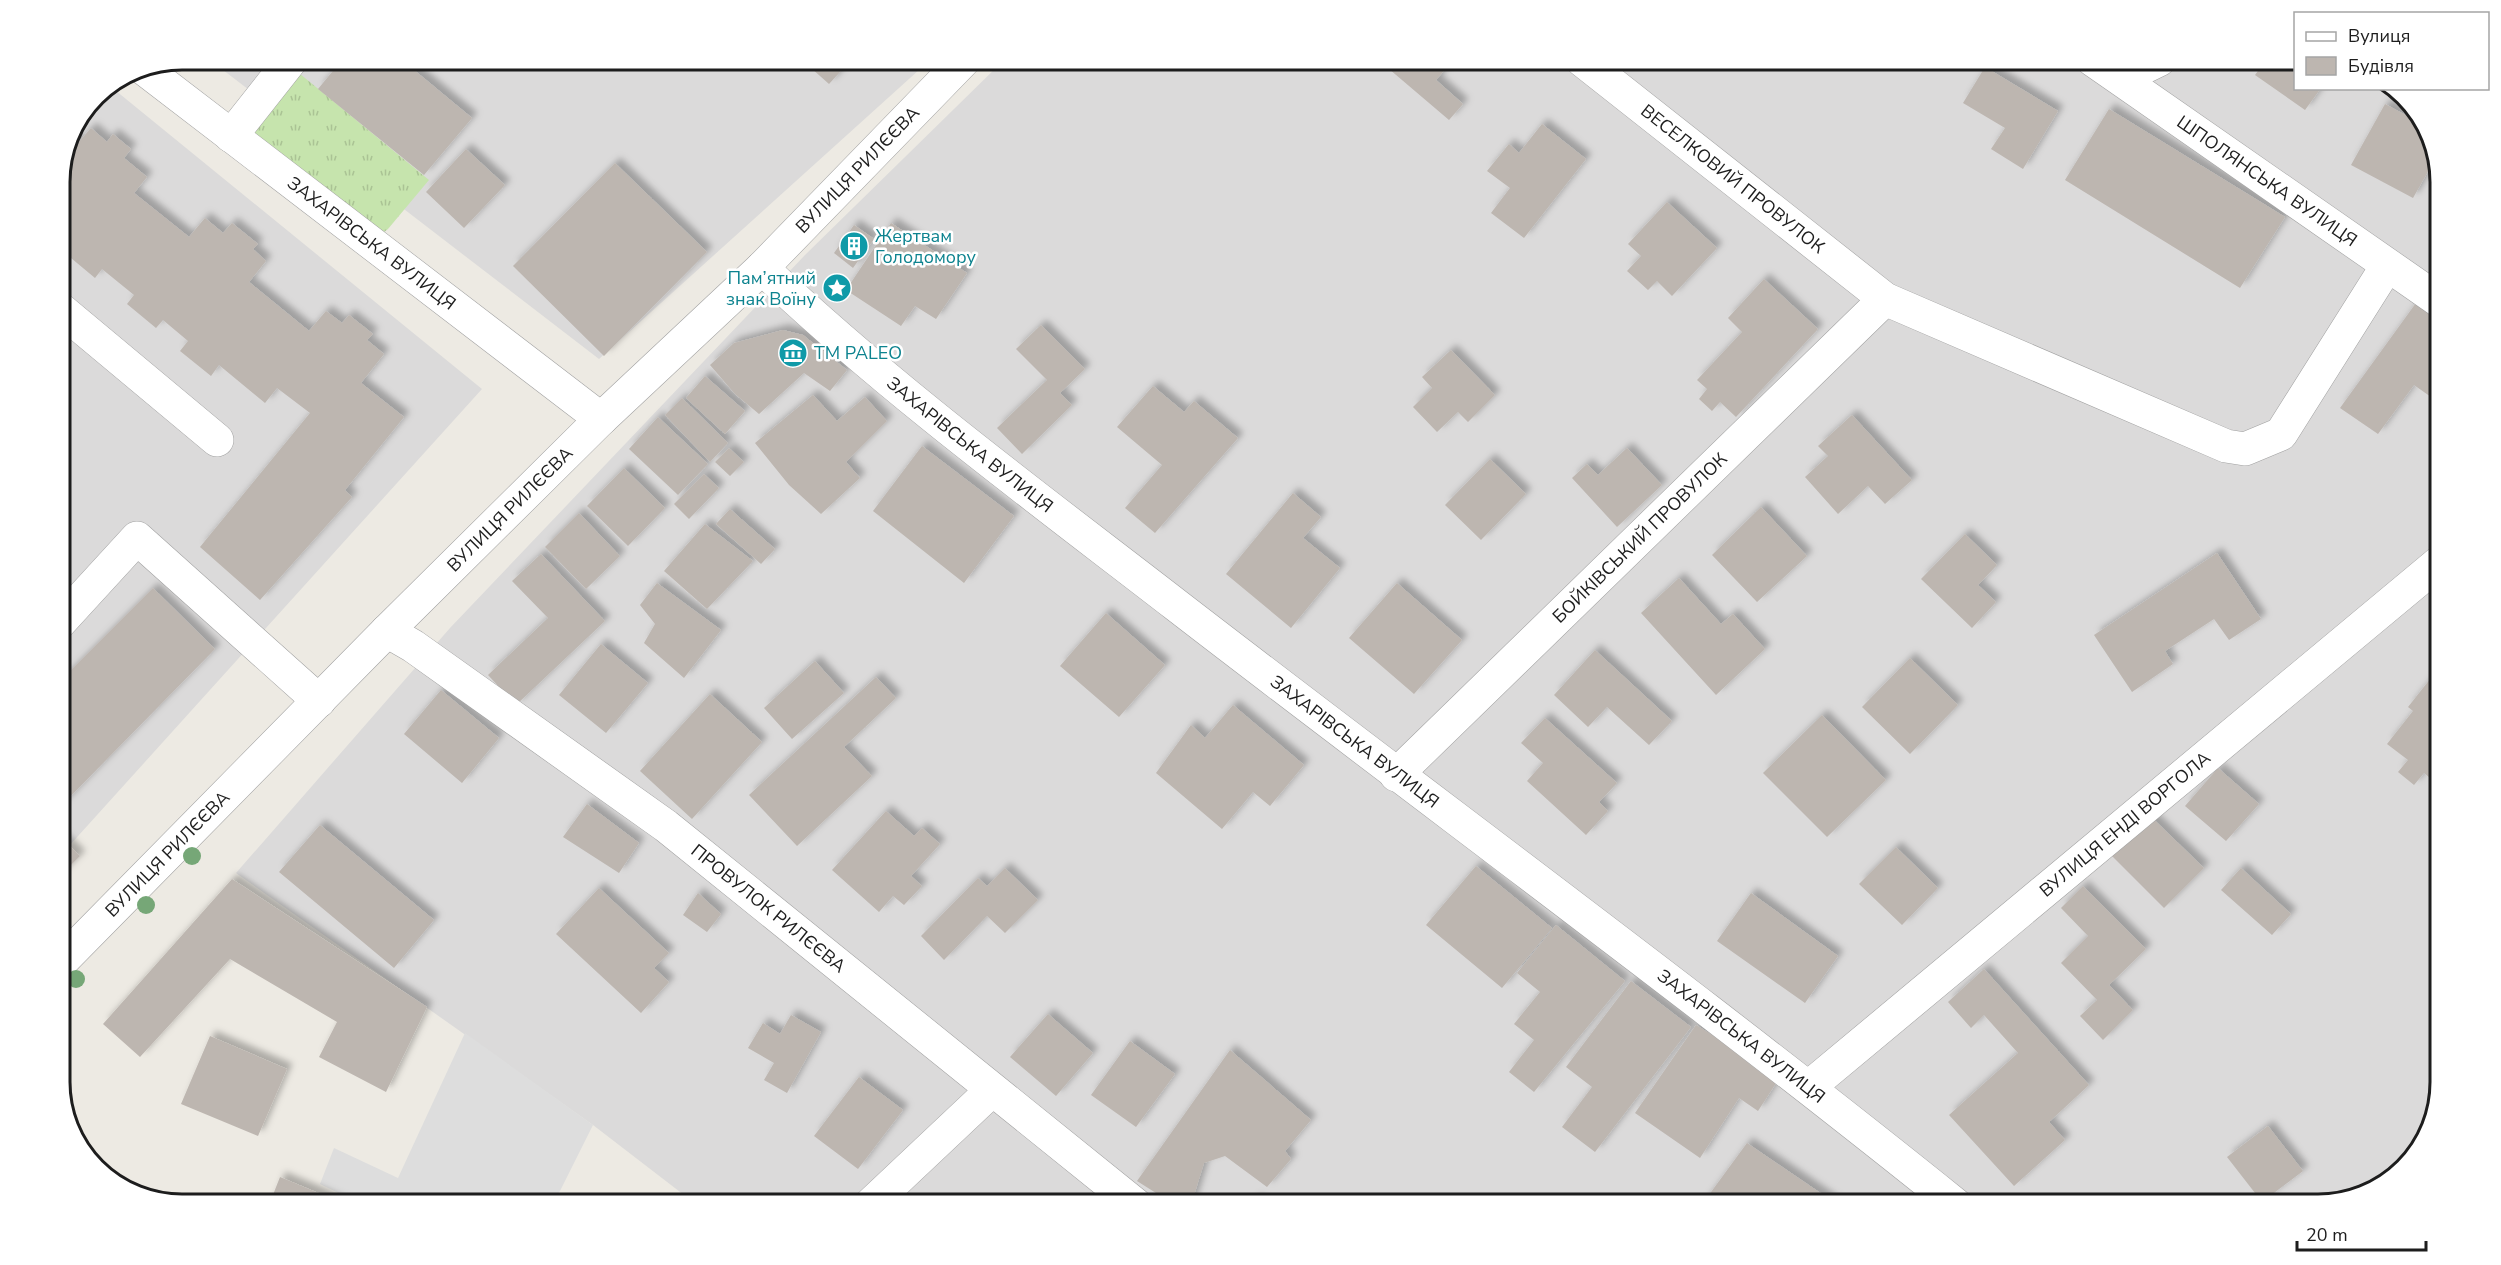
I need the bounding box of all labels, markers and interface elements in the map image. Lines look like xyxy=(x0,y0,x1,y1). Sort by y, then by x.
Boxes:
legend xyxy=(2294,12,2489,90)
text: Вулиця xyxy=(2348,24,2410,48)
text: Будівля xyxy=(2348,54,2414,78)
street label: ВЕСЕЛКОВИЙ ПРОВУЛОК xyxy=(1636,99,1830,259)
street label: ВУЛИЦЯ РИЛЄЄВА xyxy=(790,101,925,238)
street label: ШПОЛЯНСЬКА ВУЛИЦЯ xyxy=(2172,110,2362,252)
street label: ЗАХАРІВСЬКА ВУЛИЦЯ xyxy=(282,171,461,315)
place label: Жертвам Голодомору xyxy=(875,224,977,269)
building icon: Жертвам Голодомору xyxy=(838,230,870,262)
place label: Пам’ятний знак Воїну xyxy=(726,266,817,311)
place icon: Пам’ятний знак Воїну xyxy=(821,272,853,304)
museum icon: ТМ PALEO xyxy=(777,337,809,369)
place label: ТМ PALEO xyxy=(814,341,902,365)
street label: ЗАХАРІВСЬКА ВУЛИЦЯ xyxy=(882,371,1058,518)
street label: ВУЛИЦЯ РИЛЄЄВА xyxy=(442,442,578,577)
street label: БОЙКІВСЬКИЙ ПРОВУЛОК xyxy=(1547,447,1732,628)
street label: ЗАХАРІВСЬКА ВУЛИЦЯ xyxy=(1265,670,1444,813)
street label: ВУЛИЦЯ ЕНДІ ВОРГОЛА xyxy=(2034,746,2215,902)
street label: ВУЛИЦЯ РИЛЄЄВА xyxy=(100,786,235,922)
street label: ПРОВУЛОК РИЛЄЄВА xyxy=(686,839,851,978)
street label: ЗАХАРІВСЬКА ВУЛИЦЯ xyxy=(1652,964,1830,1109)
scale bar xyxy=(2297,1214,2426,1252)
text: 20 m xyxy=(2306,1223,2348,1247)

